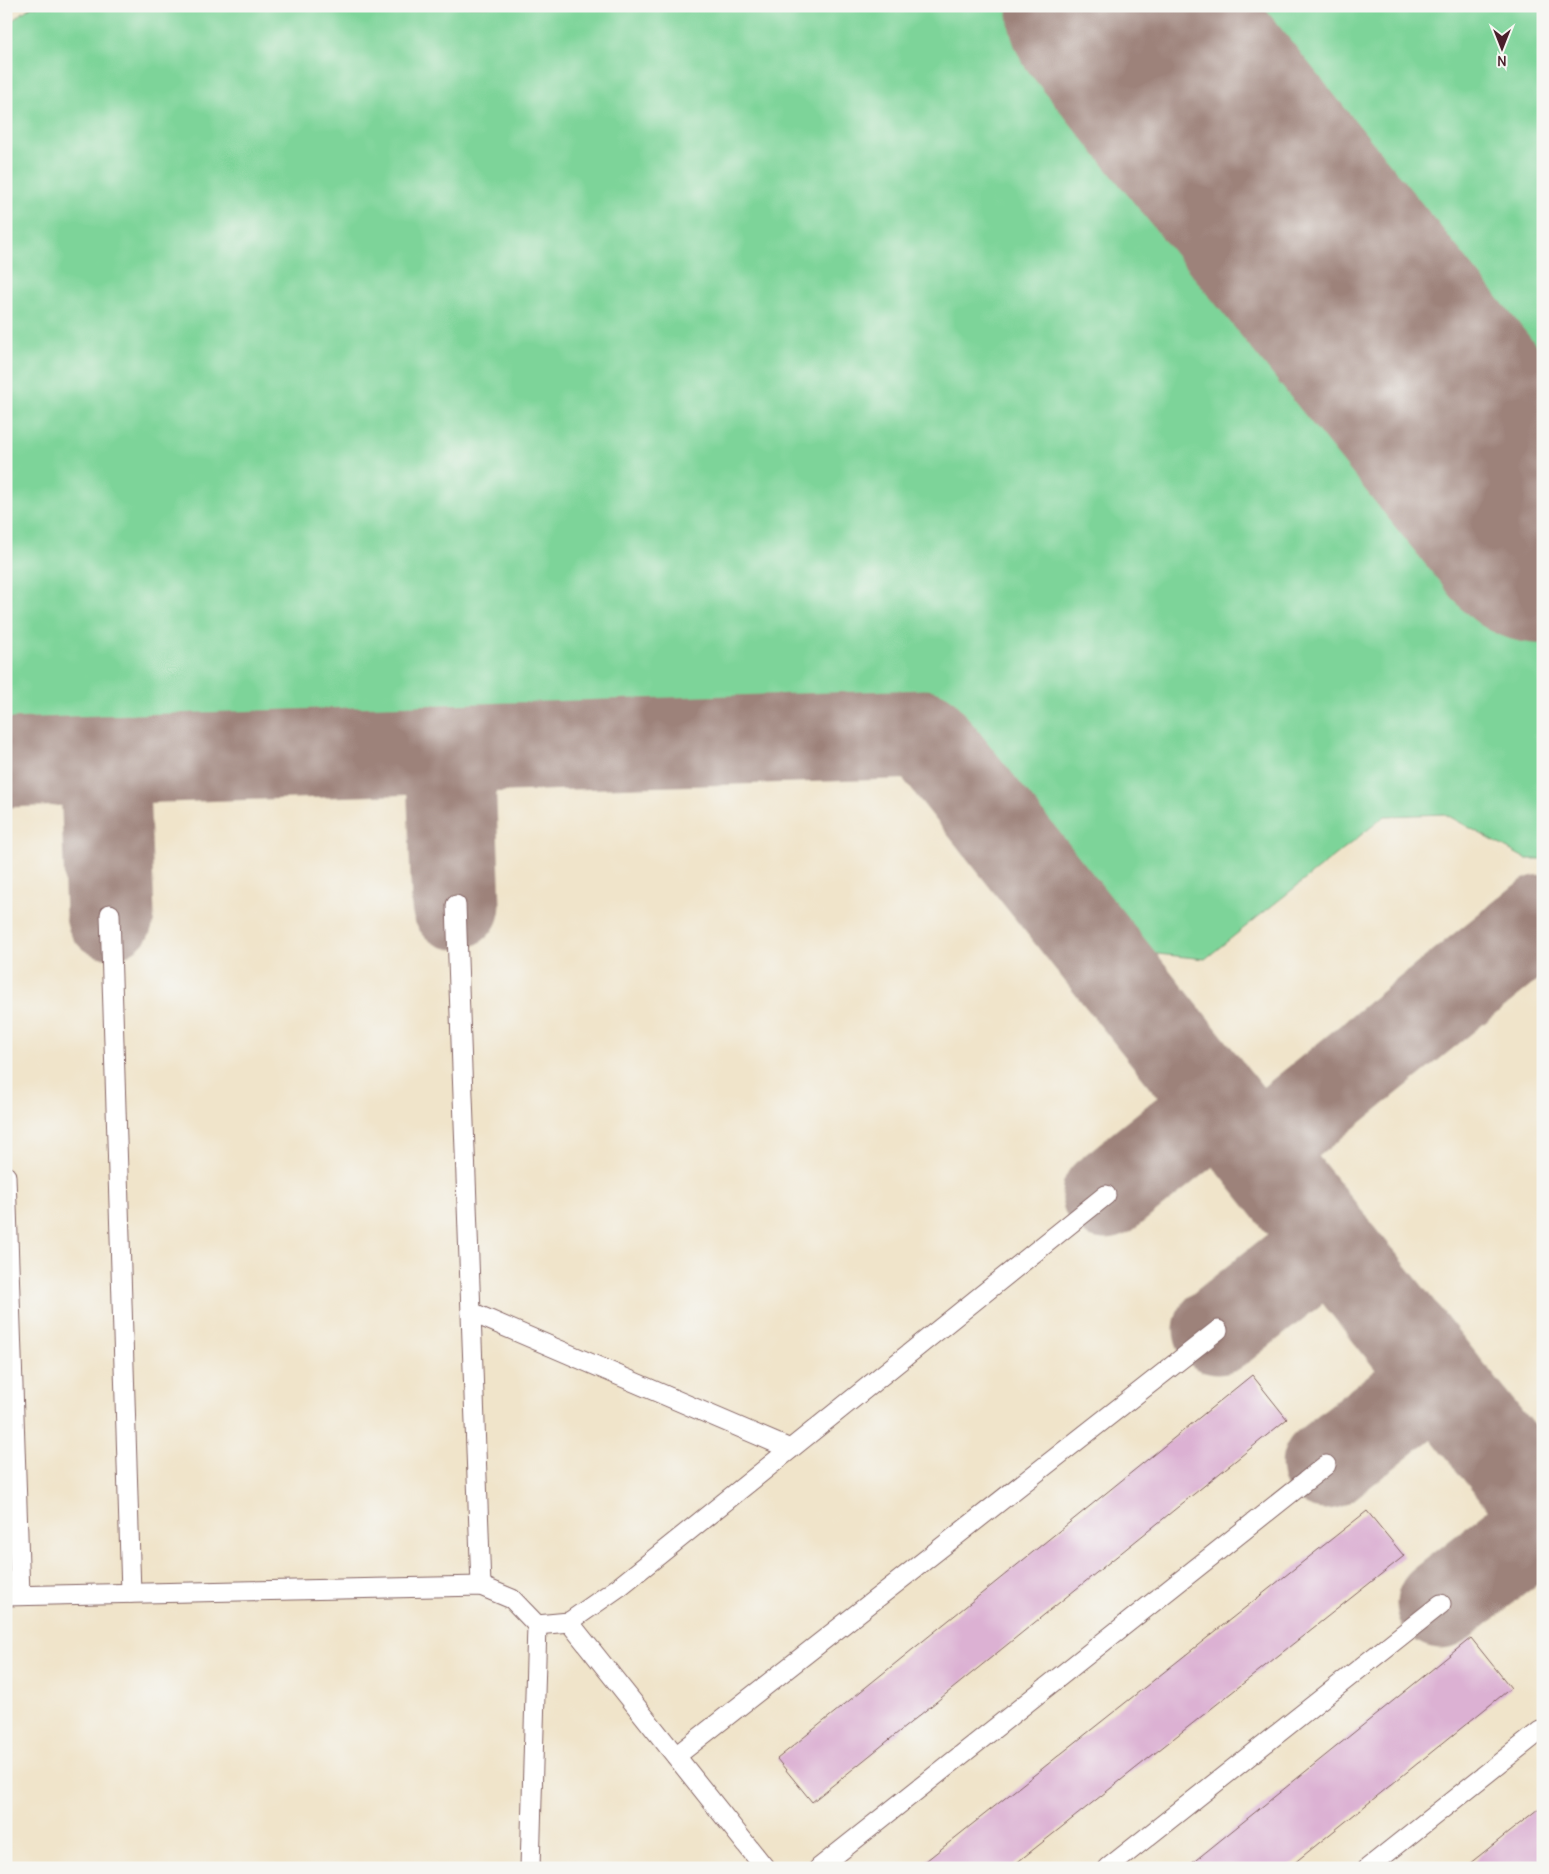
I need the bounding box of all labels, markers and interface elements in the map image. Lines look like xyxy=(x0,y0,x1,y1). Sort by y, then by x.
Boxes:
north arrow xyxy=(1476,22,1526,72)
text: N xyxy=(1497,52,1507,70)

